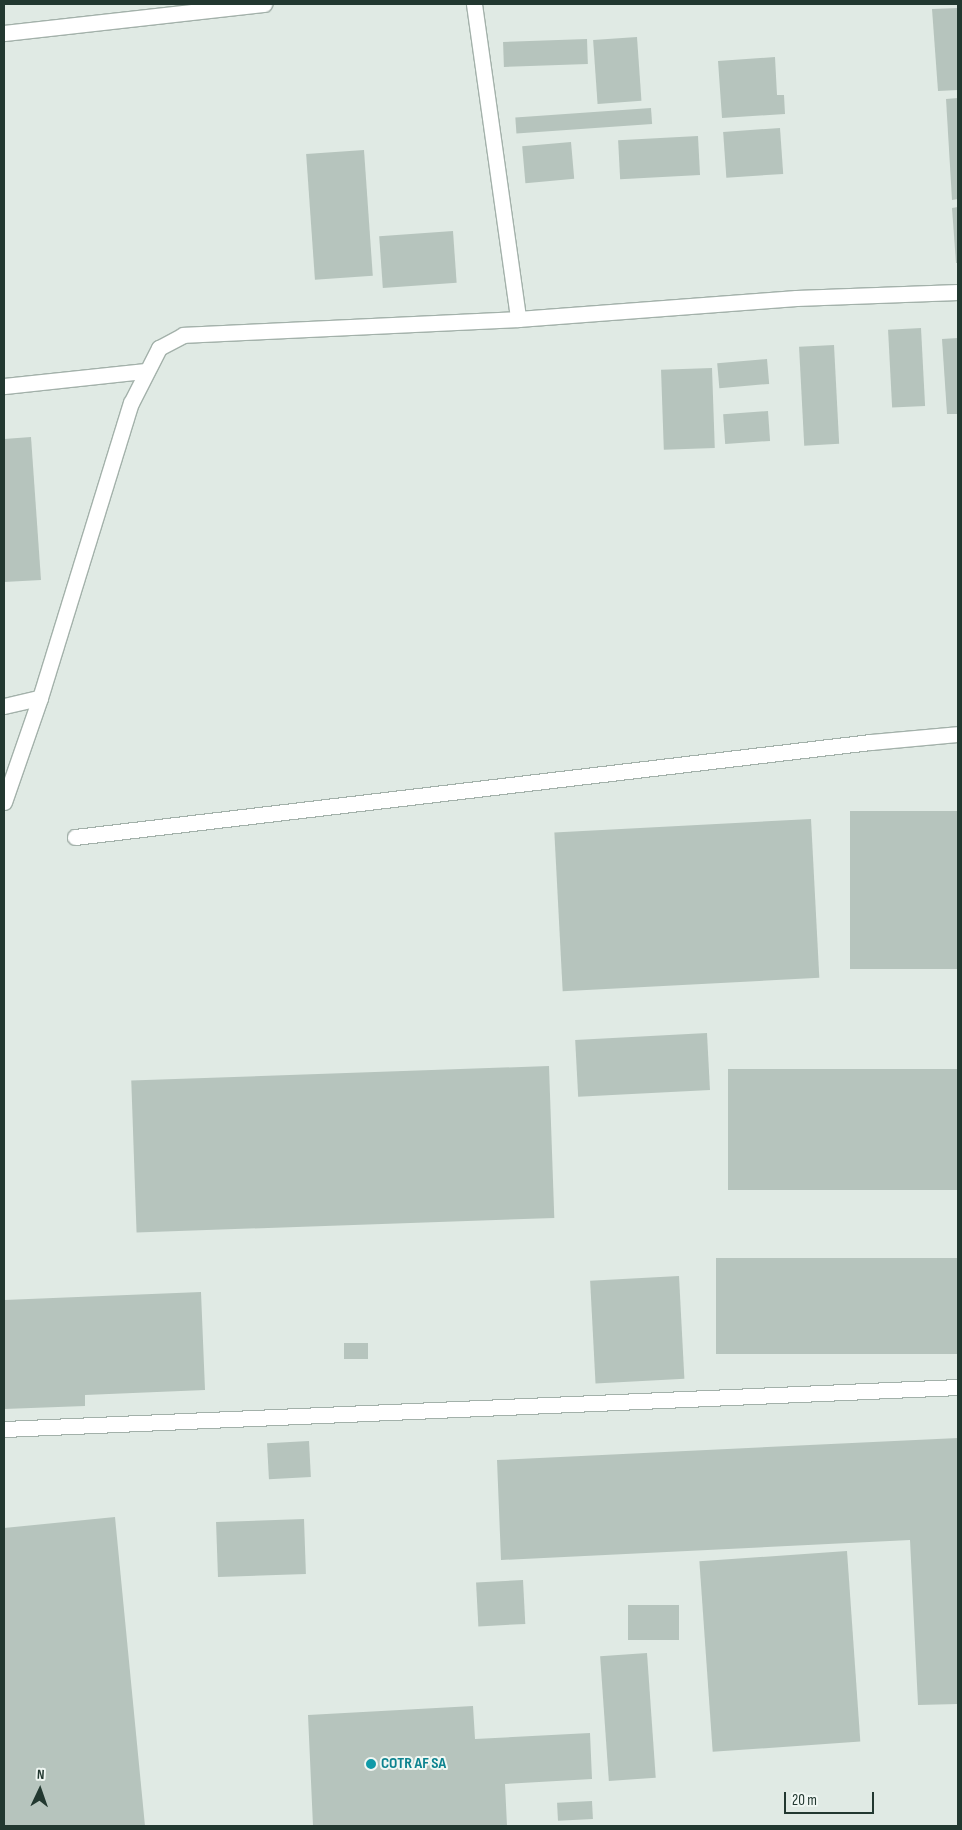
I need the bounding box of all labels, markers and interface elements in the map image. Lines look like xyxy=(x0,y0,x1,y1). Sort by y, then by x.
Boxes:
place label: COTR AF SA xyxy=(381,1754,446,1774)
marker: COTR AF SA xyxy=(365,1758,377,1770)
north arrow xyxy=(15,1765,65,1815)
text: N xyxy=(37,1766,45,1783)
scale bar xyxy=(787,1782,877,1814)
text: 20 m xyxy=(792,1791,817,1810)

